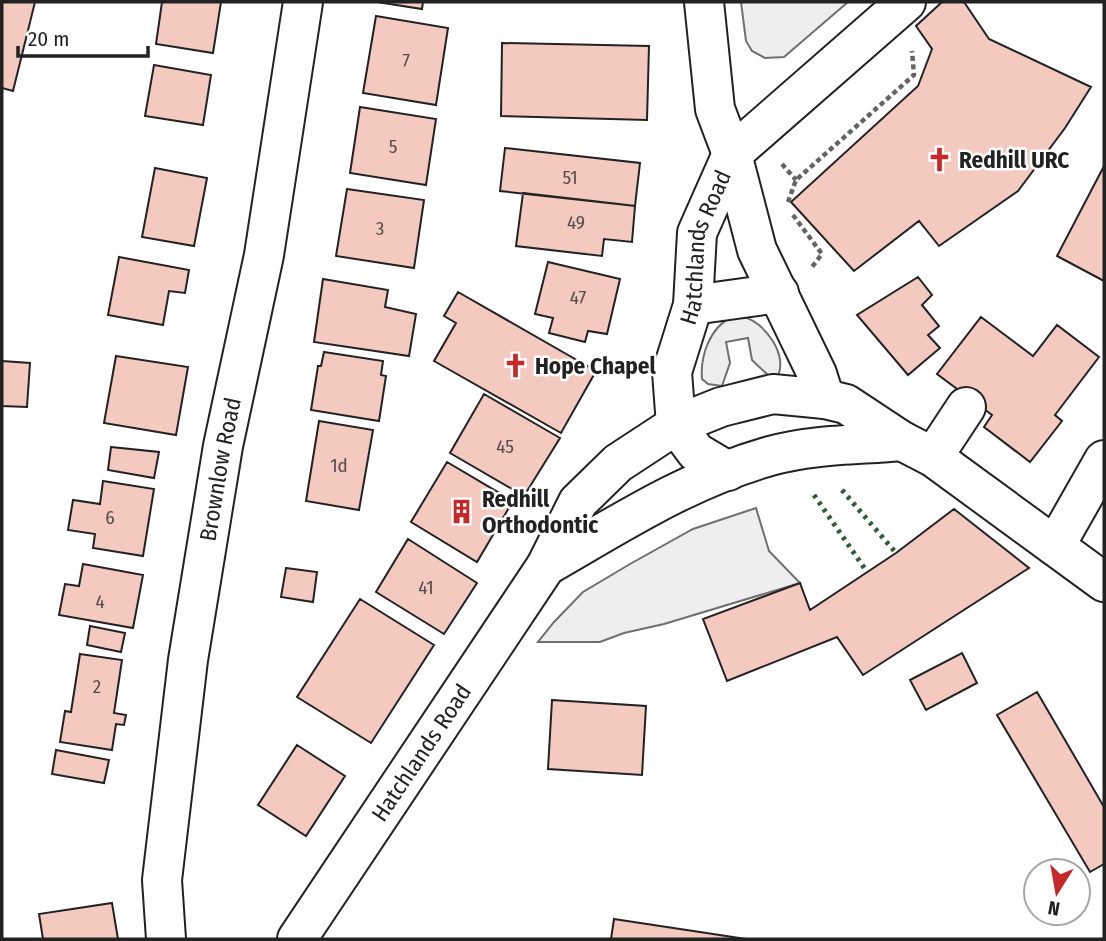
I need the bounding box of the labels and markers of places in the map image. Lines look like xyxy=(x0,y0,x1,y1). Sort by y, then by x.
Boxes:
church icon: Redhill URC xyxy=(925,146,953,174)
place label: Redhill URC xyxy=(959,146,1069,174)
church icon: Hope Chapel xyxy=(501,352,529,380)
place label: Hope Chapel xyxy=(535,352,657,380)
place label: Redhill Orthodontic xyxy=(482,485,598,539)
building icon: Redhill Orthodontic xyxy=(448,498,476,526)

